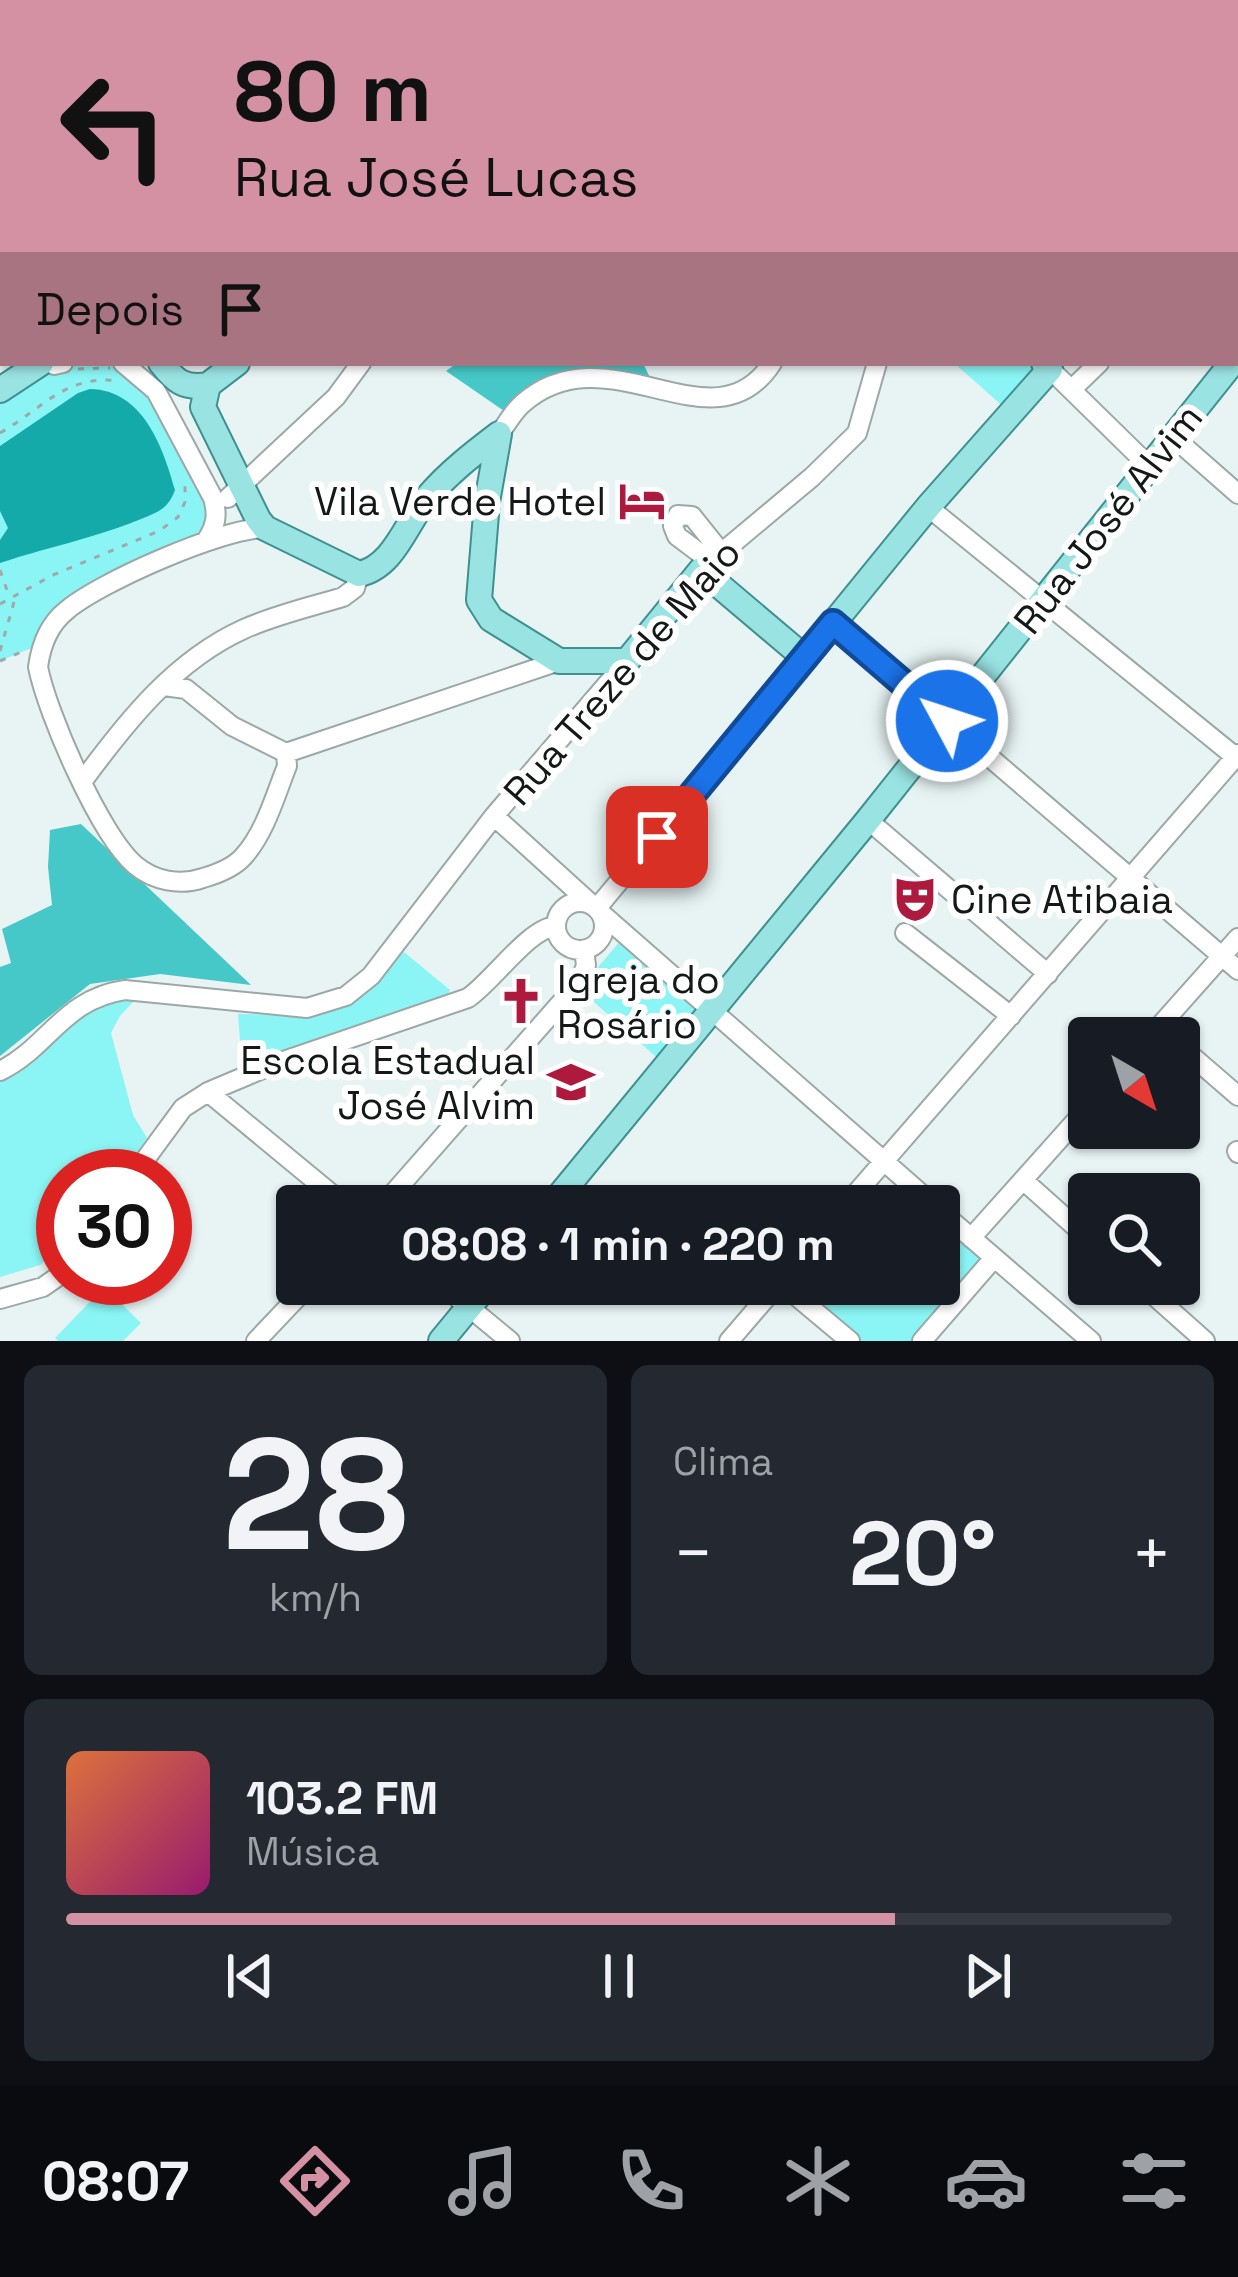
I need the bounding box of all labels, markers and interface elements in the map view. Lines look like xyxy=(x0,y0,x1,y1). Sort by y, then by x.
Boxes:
text: 80 m xyxy=(234,38,432,146)
icon: left xyxy=(36,48,192,204)
text: Rua José Lucas xyxy=(234,143,638,212)
icon: arrive xyxy=(208,276,274,342)
text: Depois xyxy=(36,281,184,338)
street label: Rua José Alvim xyxy=(1003,394,1213,644)
hotel icon: Vila Verde Hotel xyxy=(617,476,667,526)
place label: Vila Verde Hotel xyxy=(314,477,606,526)
street label: Rua Treze de Maio xyxy=(493,529,751,815)
position arrow xyxy=(884,658,1010,784)
pin xyxy=(606,786,708,888)
icon: arrive xyxy=(624,804,690,870)
theatre icon: Cine Atibaia xyxy=(890,874,940,924)
place label: Cine Atibaia xyxy=(951,875,1173,924)
place label: Igreja do Rosário xyxy=(557,955,720,1049)
church icon: Igreja do Rosário xyxy=(496,976,546,1026)
north arrow xyxy=(1068,1017,1200,1149)
map controls xyxy=(1068,1017,1200,1305)
place label: Escola Estadual José Alvim xyxy=(240,1036,535,1130)
school or university icon: Escola Estadual José Alvim xyxy=(546,1057,596,1107)
speed limit sign: 30 xyxy=(36,1149,192,1305)
button: search xyxy=(1068,1173,1200,1305)
text: 08:08 · 1 min · 220 m xyxy=(401,1216,835,1273)
text: 28 xyxy=(222,1395,409,1595)
text: Clima xyxy=(673,1437,773,1486)
text: 20° xyxy=(849,1496,996,1611)
text: − xyxy=(673,1511,714,1595)
text: + xyxy=(1131,1511,1172,1595)
text: km/h xyxy=(269,1573,362,1622)
text: 103.2 FM xyxy=(246,1770,438,1827)
text: Música xyxy=(246,1827,379,1876)
icon: previous xyxy=(217,1943,283,2009)
icon: pause xyxy=(586,1943,652,2009)
icon: next xyxy=(955,1943,1021,2009)
icon: directions xyxy=(273,2139,357,2223)
icon: music xyxy=(441,2139,525,2223)
icon: phone xyxy=(609,2139,693,2223)
icon: climate xyxy=(776,2139,860,2223)
icon: car xyxy=(944,2139,1028,2223)
icon: filters xyxy=(1112,2139,1196,2223)
text: 08:07 xyxy=(42,2147,189,2216)

